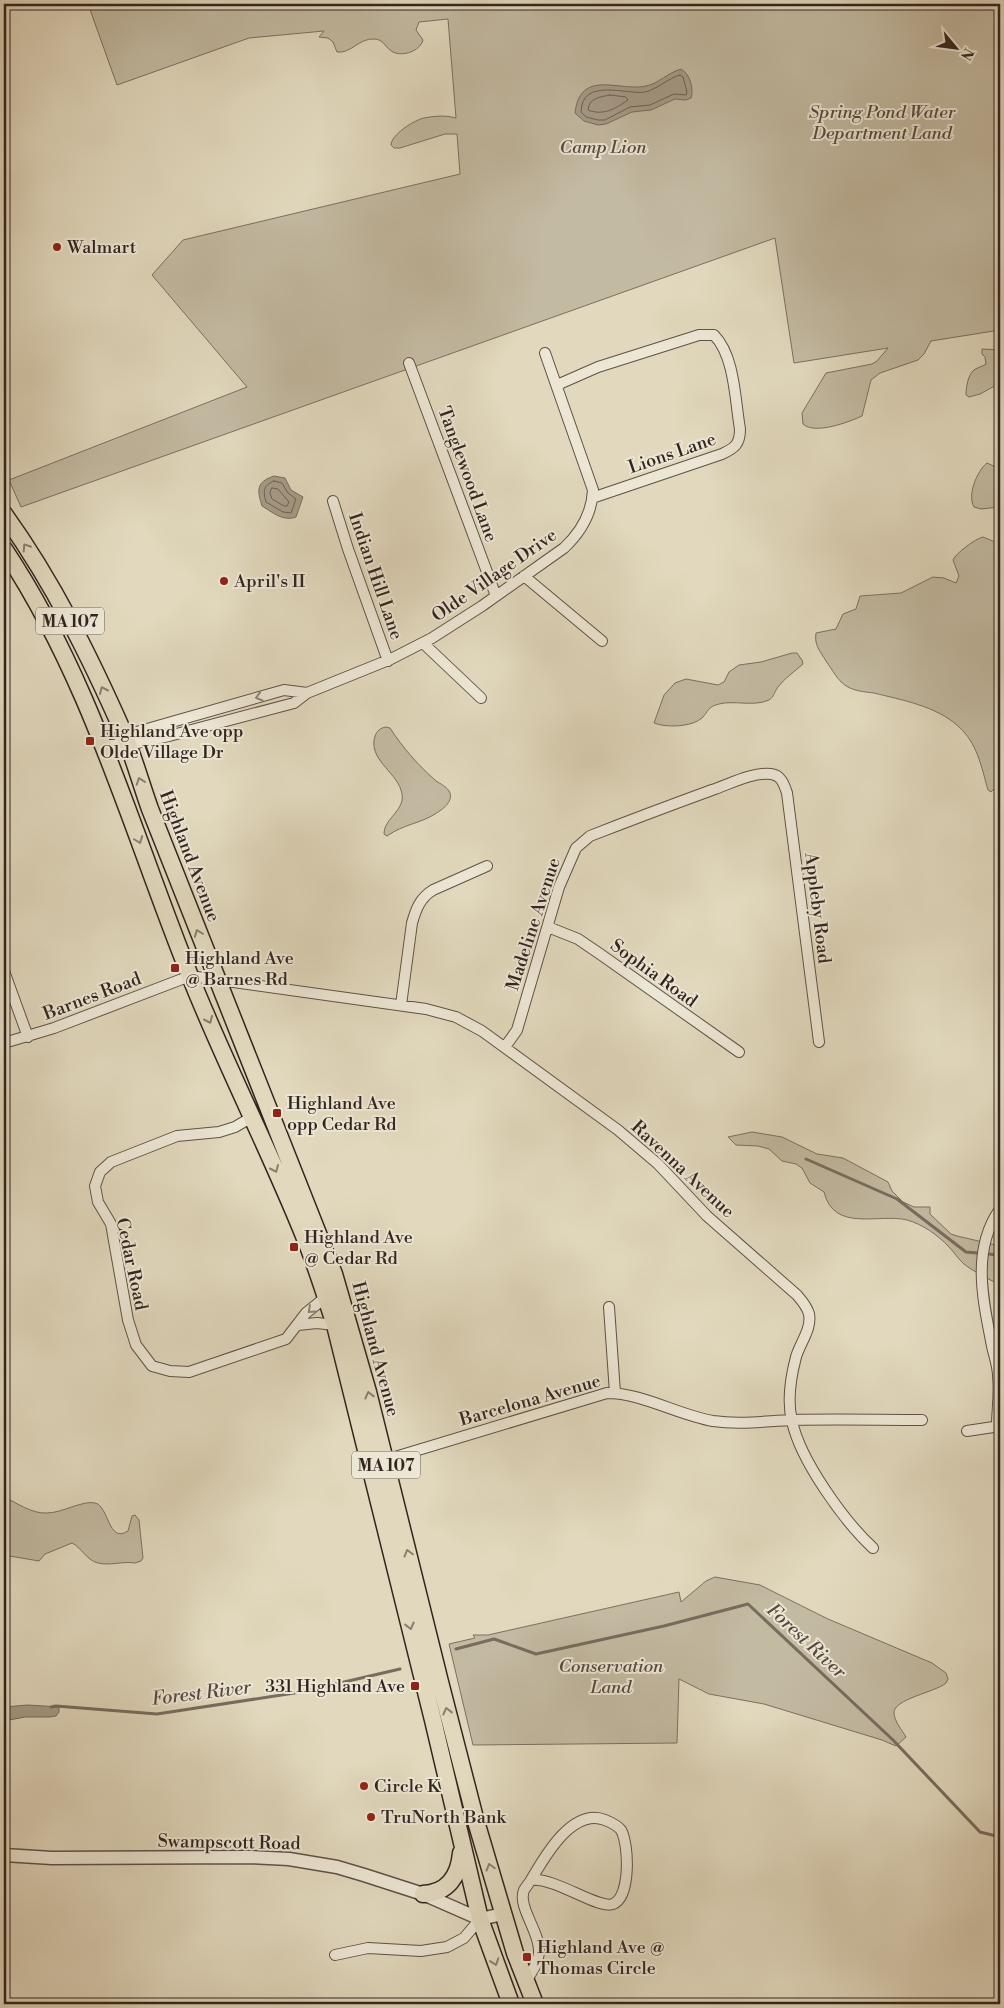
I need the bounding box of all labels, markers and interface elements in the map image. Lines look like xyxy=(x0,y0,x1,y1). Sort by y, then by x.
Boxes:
north arrow xyxy=(932,22,982,72)
text: N xyxy=(956,45,977,63)
park label: Spring Pond Water Department Land xyxy=(809,101,956,145)
park label: Camp Lion xyxy=(559,136,647,159)
place label: Walmart xyxy=(66,236,137,259)
marker: Walmart xyxy=(51,241,63,253)
street label: Tanglewood Lane xyxy=(432,403,503,545)
street label: Lions Lane xyxy=(625,428,719,479)
street label: Indian Hill Lane xyxy=(343,510,408,643)
street label: Olde Village Drive xyxy=(427,524,561,627)
one-way arrow xyxy=(23,544,32,553)
place label: April's II xyxy=(233,570,306,593)
marker: April's II xyxy=(218,575,230,587)
road number: MA 107 xyxy=(36,608,104,634)
one-way arrow xyxy=(99,686,109,695)
one-way arrow xyxy=(256,692,264,702)
place label: Highland Ave opp Olde Village Dr xyxy=(100,720,243,764)
marker: Highland Ave opp Olde Village Dr xyxy=(84,735,96,747)
one-way arrow xyxy=(136,777,146,786)
street label: Highland Avenue xyxy=(154,787,225,925)
one-way arrow xyxy=(133,835,143,844)
street label: Appleby Road xyxy=(799,850,836,966)
street label: Madeline Avenue xyxy=(501,855,566,994)
one-way arrow xyxy=(194,929,204,937)
street label: Sophia Road xyxy=(606,934,702,1013)
place label: Highland Ave @ Barnes Rd xyxy=(185,947,294,991)
marker: Highland Ave @ Barnes Rd xyxy=(169,962,181,974)
street label: Barnes Road xyxy=(39,967,145,1026)
one-way arrow xyxy=(203,1015,214,1024)
place label: Highland Ave opp Cedar Rd xyxy=(287,1092,397,1136)
marker: Highland Ave opp Cedar Rd xyxy=(271,1107,283,1119)
street label: Ravenna Avenue xyxy=(626,1116,739,1223)
one-way arrow xyxy=(269,1164,280,1173)
street label: Cedar Road xyxy=(110,1216,153,1313)
place label: Highland Ave @ Cedar Rd xyxy=(304,1226,413,1270)
marker: Highland Ave @ Cedar Rd xyxy=(288,1241,300,1253)
street label: Highland Avenue xyxy=(346,1279,405,1419)
one-way arrow xyxy=(307,1304,316,1313)
street label: Barcelona Avenue xyxy=(456,1369,603,1432)
one-way arrow xyxy=(364,1392,374,1400)
road number: MA 107 xyxy=(352,1452,420,1478)
one-way arrow xyxy=(403,1549,413,1557)
water label: Forest River xyxy=(761,1598,852,1684)
one-way arrow xyxy=(404,1621,415,1630)
park label: Conservation Land xyxy=(559,1655,664,1699)
water label: Forest River xyxy=(150,1675,253,1711)
place label: 331 Highland Ave xyxy=(265,1675,405,1698)
marker: 331 Highland Ave xyxy=(409,1680,421,1692)
one-way arrow xyxy=(442,1706,453,1715)
place label: Circle K xyxy=(374,1775,442,1798)
marker: Circle K xyxy=(358,1780,370,1792)
place label: TruNorth Bank xyxy=(381,1806,508,1829)
marker: TruNorth Bank xyxy=(365,1811,377,1823)
street label: Swampscott Road xyxy=(157,1830,301,1855)
one-way arrow xyxy=(485,1864,495,1872)
place label: Highland Ave @ Thomas Circle xyxy=(537,1936,665,1980)
marker: Highland Ave @ Thomas Circle xyxy=(521,1951,533,1963)
one-way arrow xyxy=(489,1957,499,1966)

